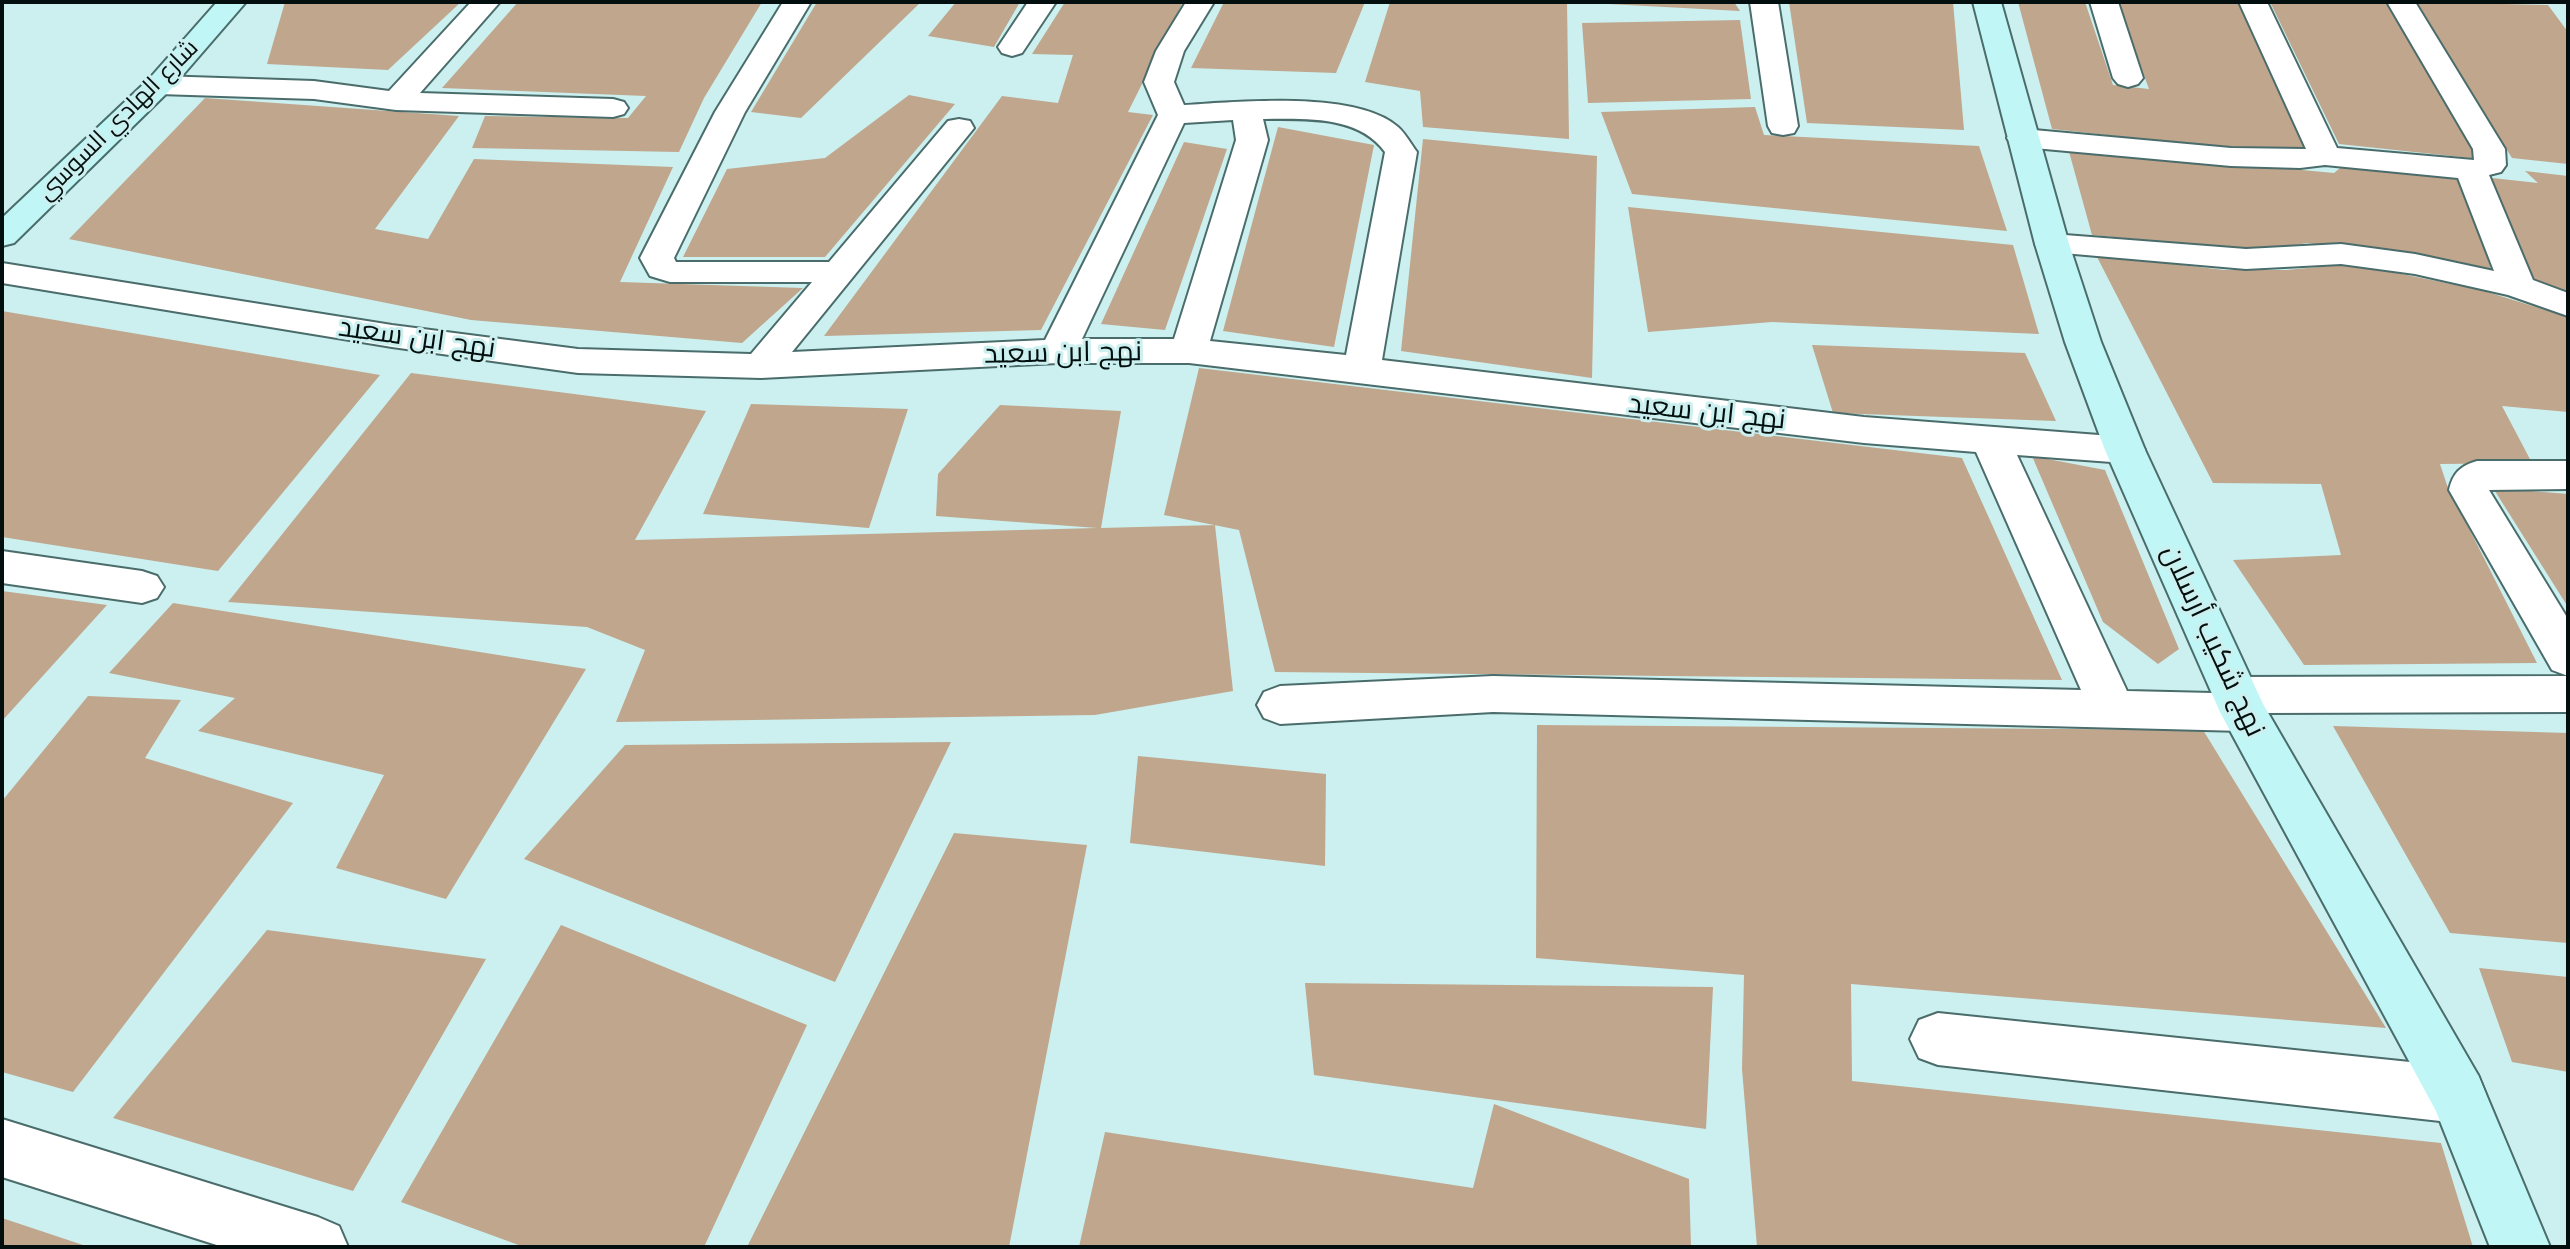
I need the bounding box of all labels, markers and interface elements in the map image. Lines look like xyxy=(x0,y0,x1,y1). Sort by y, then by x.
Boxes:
street label: شارع الهادي السوسي xyxy=(32,34,204,206)
street label: نهج ابن سعيد xyxy=(336,310,498,366)
street label: نهج ابن سعيد xyxy=(984,335,1142,371)
street label: نهج ابن سعيد xyxy=(1627,387,1787,437)
street label: نهج شكيب أرسلان xyxy=(2154,540,2272,742)

